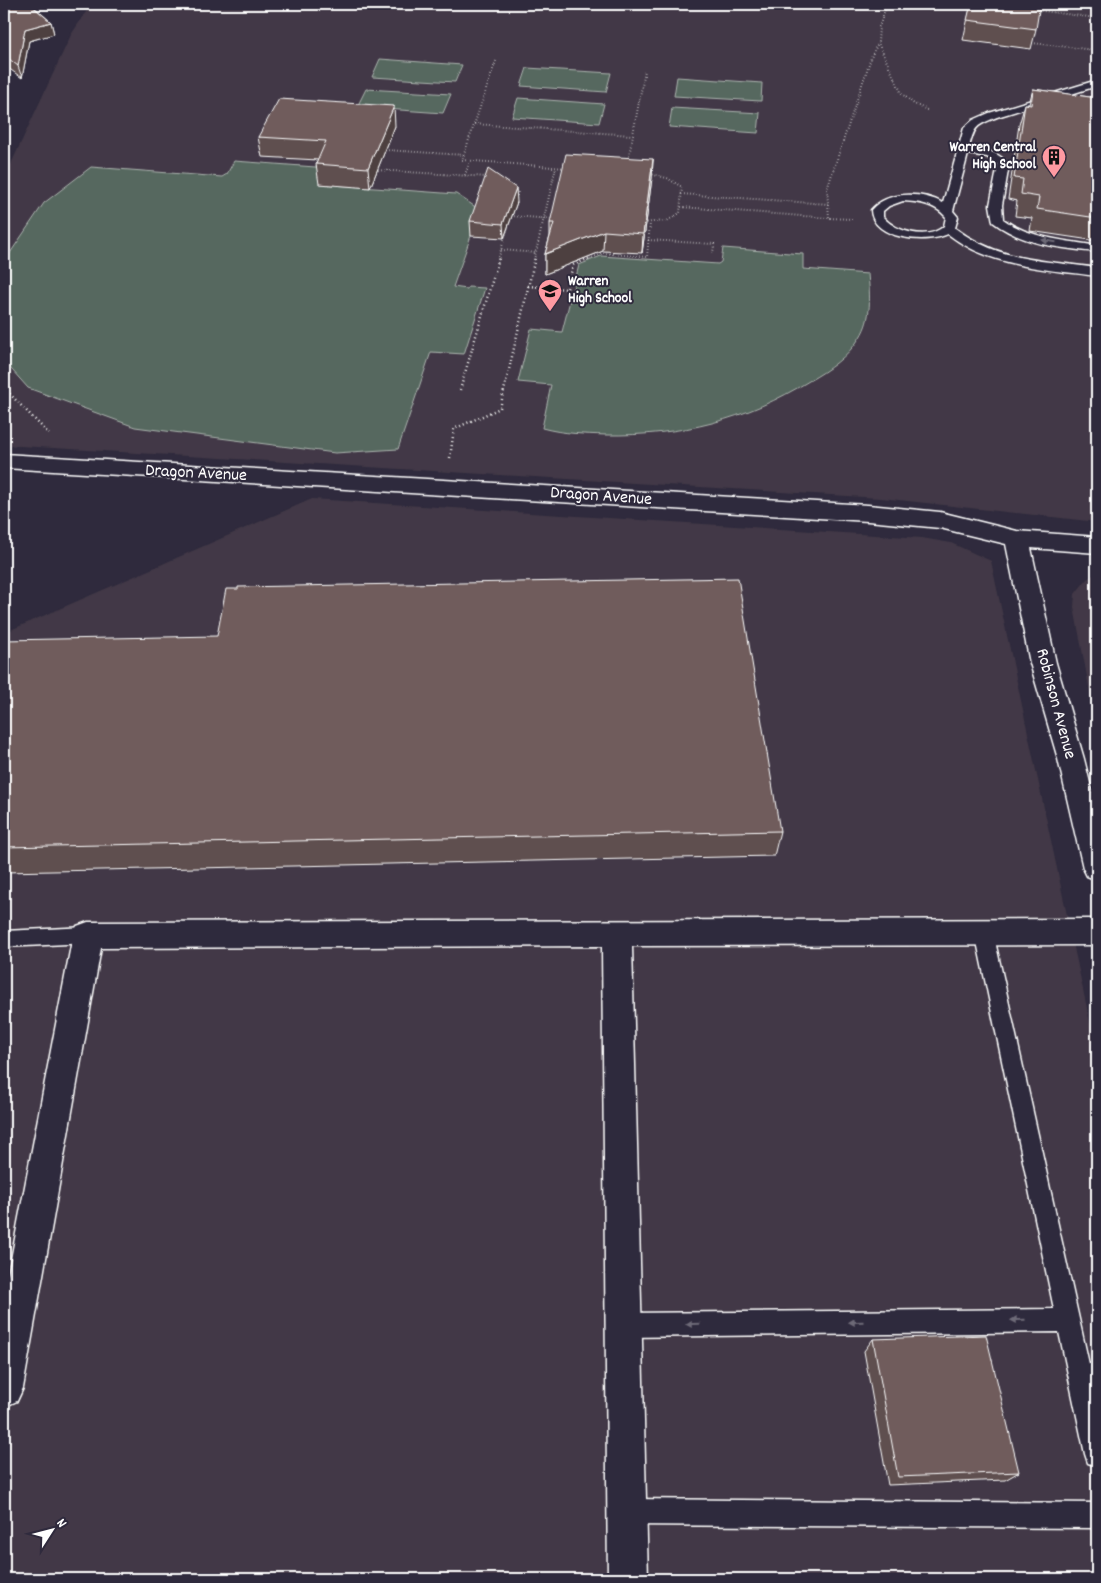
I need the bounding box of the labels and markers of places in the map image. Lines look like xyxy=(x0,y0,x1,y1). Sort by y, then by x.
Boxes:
place label: Warren Central High School xyxy=(950,137,1036,176)
building icon: Warren Central High School xyxy=(1041,144,1067,178)
place label: Warren High School xyxy=(568,271,632,310)
school or university icon: Warren High School xyxy=(537,278,563,312)

